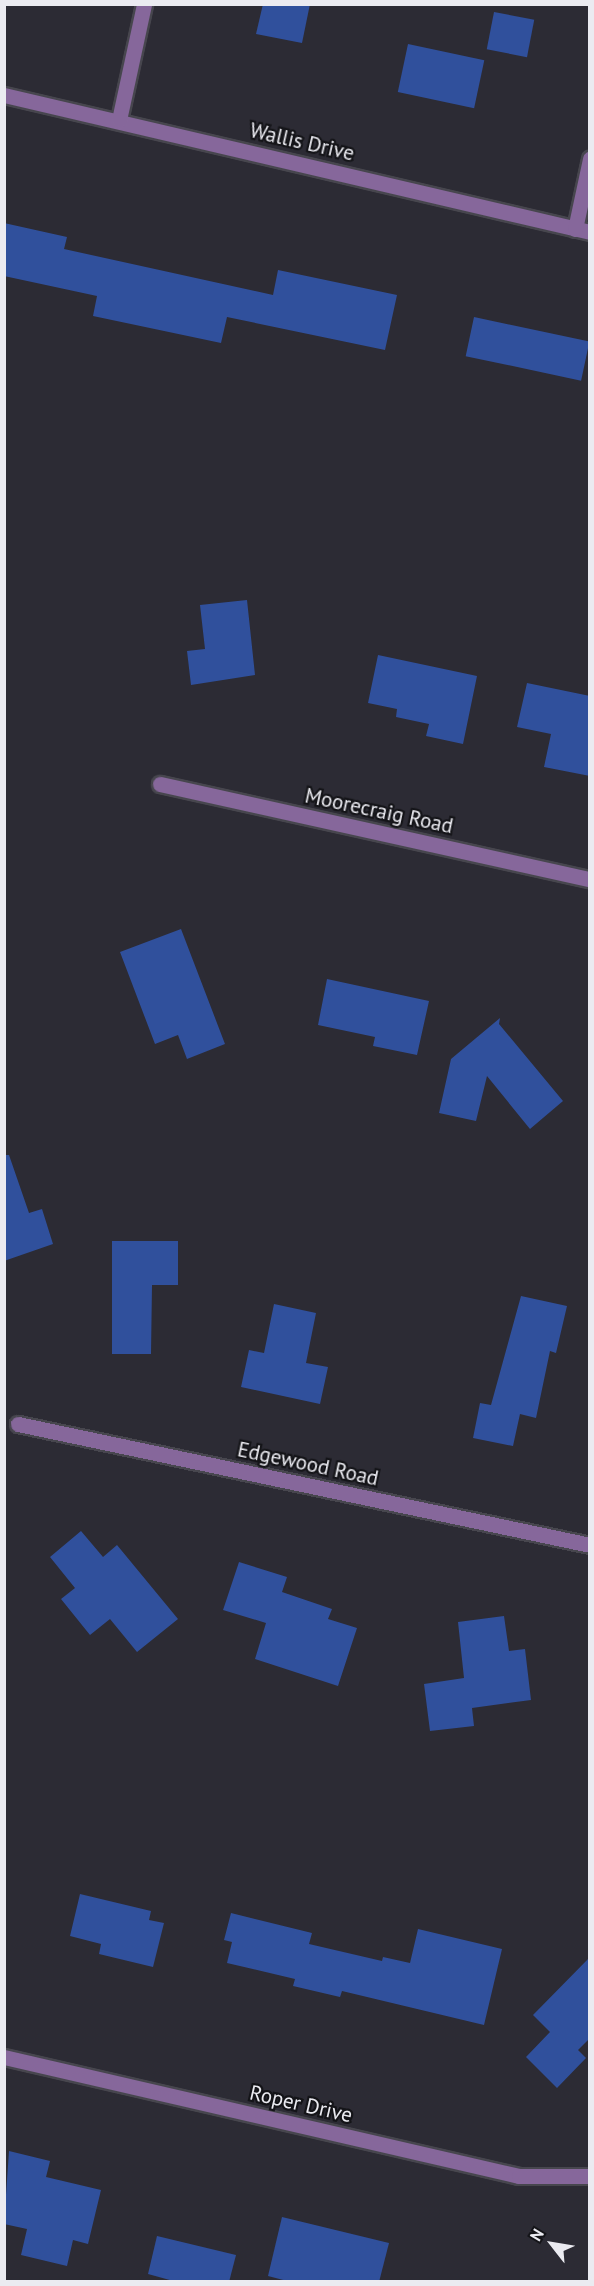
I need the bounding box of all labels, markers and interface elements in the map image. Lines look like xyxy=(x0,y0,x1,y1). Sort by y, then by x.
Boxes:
street label: Wallis Drive xyxy=(247,118,357,166)
street label: Moorecraig Road xyxy=(303,783,455,839)
street label: Edgewood Road xyxy=(235,1437,381,1491)
street label: Roper Drive xyxy=(247,2080,355,2128)
north arrow xyxy=(522,2214,582,2274)
text: N xyxy=(525,2225,548,2244)

